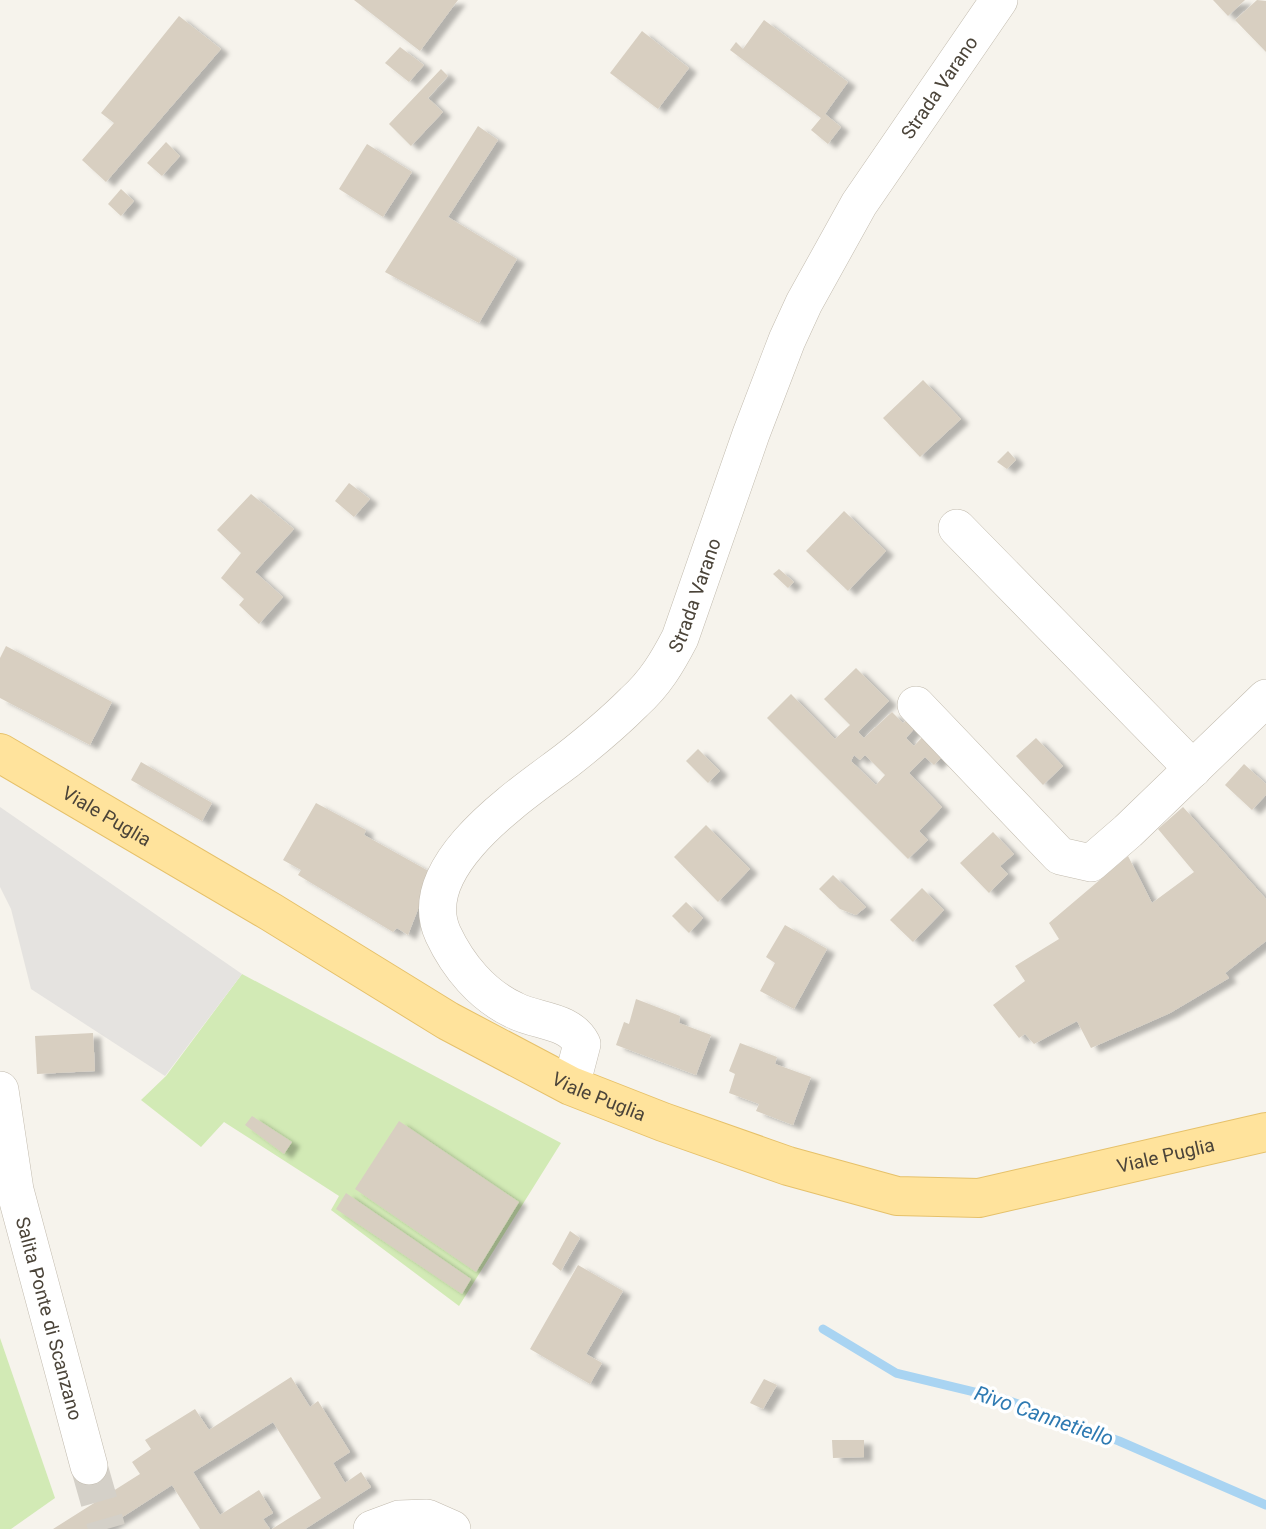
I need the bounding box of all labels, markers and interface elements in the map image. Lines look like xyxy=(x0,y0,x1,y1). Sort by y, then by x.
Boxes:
street label: Strada Varano xyxy=(896,32,983,143)
street label: Strada Varano xyxy=(663,535,726,657)
street label: Viale Puglia xyxy=(58,781,155,851)
street label: Viale Puglia xyxy=(548,1067,649,1126)
street label: Viale Puglia xyxy=(1115,1133,1217,1178)
street label: Salita Ponte di Scanzano xyxy=(11,1214,87,1423)
water label: Rivo Cannetiello xyxy=(971,1381,1117,1451)

